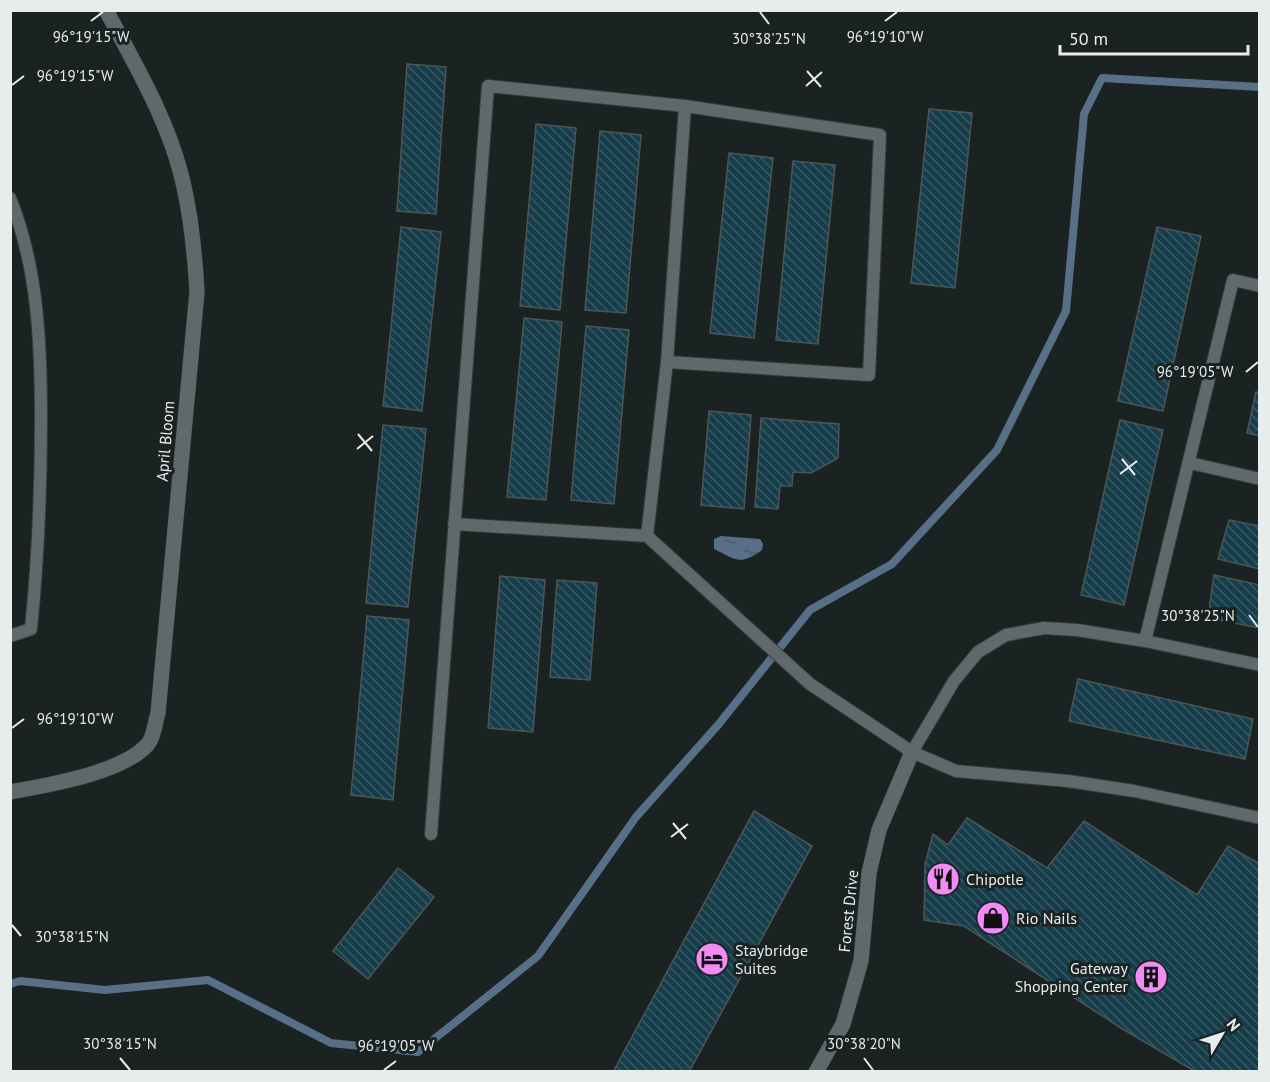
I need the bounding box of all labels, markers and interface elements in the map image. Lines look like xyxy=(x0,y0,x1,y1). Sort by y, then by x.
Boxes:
scale bar xyxy=(1060,18,1248,56)
text: 96°19'15"W xyxy=(53,27,130,46)
text: 96°19'10"W xyxy=(847,27,924,46)
text: 50 m xyxy=(1069,27,1108,50)
text: 30°38'25"N xyxy=(732,29,806,48)
text: 96°19'15"W xyxy=(37,66,114,85)
text: 96°19'05"W xyxy=(1157,362,1234,381)
street label: April Bloom xyxy=(152,400,178,482)
text: 30°38'25"N xyxy=(1161,606,1235,625)
text: 96°19'10"W xyxy=(37,709,114,728)
restaurant icon: Chipotle xyxy=(925,861,961,897)
street label: Forest Drive xyxy=(834,869,862,953)
place label: Chipotle xyxy=(966,869,1024,889)
shop icon: Rio Nails xyxy=(975,900,1011,936)
place label: Rio Nails xyxy=(1016,908,1077,928)
text: 30°38'15"N xyxy=(35,927,109,946)
place label: Staybridge Suites xyxy=(735,940,808,978)
hotel icon: Staybridge Suites xyxy=(694,941,730,977)
place label: Gateway Shopping Center xyxy=(1015,958,1129,996)
building icon: Gateway Shopping Center xyxy=(1133,959,1169,995)
north arrow xyxy=(1192,1004,1252,1064)
text: N xyxy=(1223,1014,1245,1035)
text: 30°38'15"N xyxy=(83,1034,157,1053)
text: 30°38'20"N xyxy=(827,1034,901,1053)
text: 96°19'05"W xyxy=(358,1036,435,1055)

